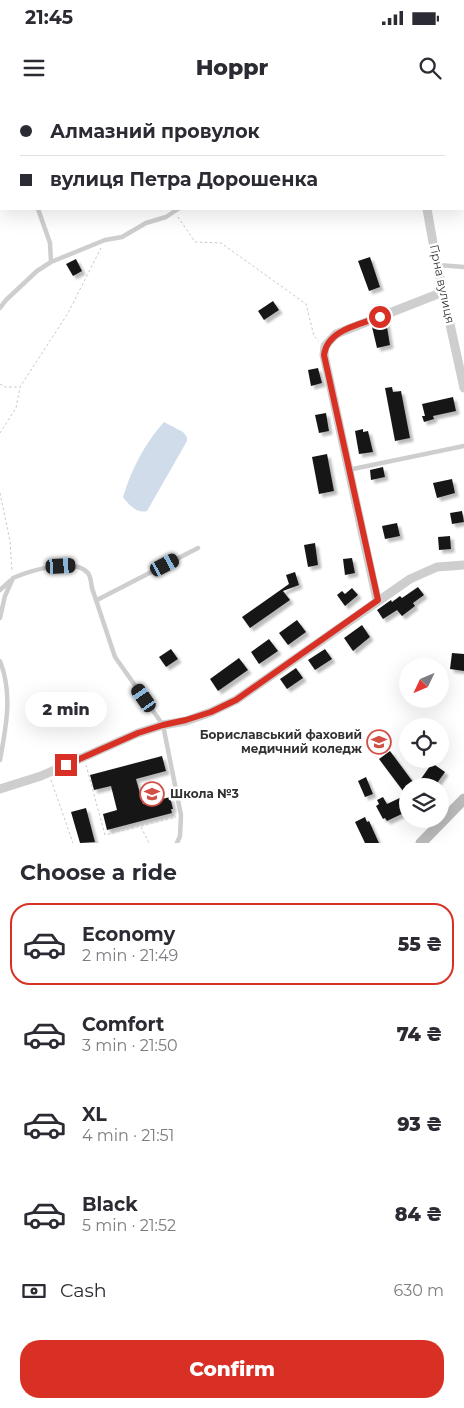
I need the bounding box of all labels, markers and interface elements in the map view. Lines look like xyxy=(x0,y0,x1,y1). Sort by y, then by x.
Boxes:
text: 21:45 xyxy=(25,6,73,29)
icon: menu xyxy=(20,54,48,82)
text: Hoppr xyxy=(196,54,268,81)
icon: search xyxy=(416,54,444,82)
text: Алмазний провулок xyxy=(50,120,260,143)
text: вулиця Петра Дорошенка xyxy=(50,168,318,191)
street label: Гірна вулиця xyxy=(427,243,458,325)
route start xyxy=(369,306,391,328)
car xyxy=(148,551,181,579)
car xyxy=(45,558,76,574)
north arrow xyxy=(399,658,449,708)
map controls xyxy=(399,658,449,828)
car xyxy=(129,681,158,715)
callout: 2 min xyxy=(25,692,107,728)
text: 2 min xyxy=(42,700,90,719)
button: locate xyxy=(399,718,449,768)
place label: Бориславський фаховий медичний коледж xyxy=(200,727,362,756)
school or university icon: Бориславський фаховий медичний коледж xyxy=(366,729,392,755)
route end xyxy=(55,754,77,776)
button: layers xyxy=(399,778,449,828)
school or university icon: Школа №3 xyxy=(139,781,165,807)
place label: Школа №3 xyxy=(170,786,239,801)
text: Choose a ride xyxy=(20,859,177,886)
icon: car xyxy=(22,922,67,967)
text: Economy xyxy=(82,923,175,946)
text: 55 ₴ xyxy=(398,933,442,956)
text: 2 min · 21:49 xyxy=(82,946,178,965)
icon: car xyxy=(22,1012,67,1057)
text: Comfort xyxy=(82,1013,164,1036)
text: 74 ₴ xyxy=(397,1023,442,1046)
text: 3 min · 21:50 xyxy=(82,1036,178,1055)
icon: car xyxy=(22,1102,67,1147)
text: XL xyxy=(82,1103,107,1126)
text: 93 ₴ xyxy=(397,1113,442,1136)
text: 4 min · 21:51 xyxy=(82,1126,174,1145)
icon: car xyxy=(22,1192,67,1237)
text: Black xyxy=(82,1193,138,1216)
text: 84 ₴ xyxy=(395,1203,442,1226)
text: 5 min · 21:52 xyxy=(82,1216,176,1235)
icon: cash xyxy=(20,1277,48,1305)
text: Cash xyxy=(60,1279,107,1302)
text: 630 m xyxy=(393,1281,444,1300)
button: Confirm xyxy=(20,1340,444,1398)

